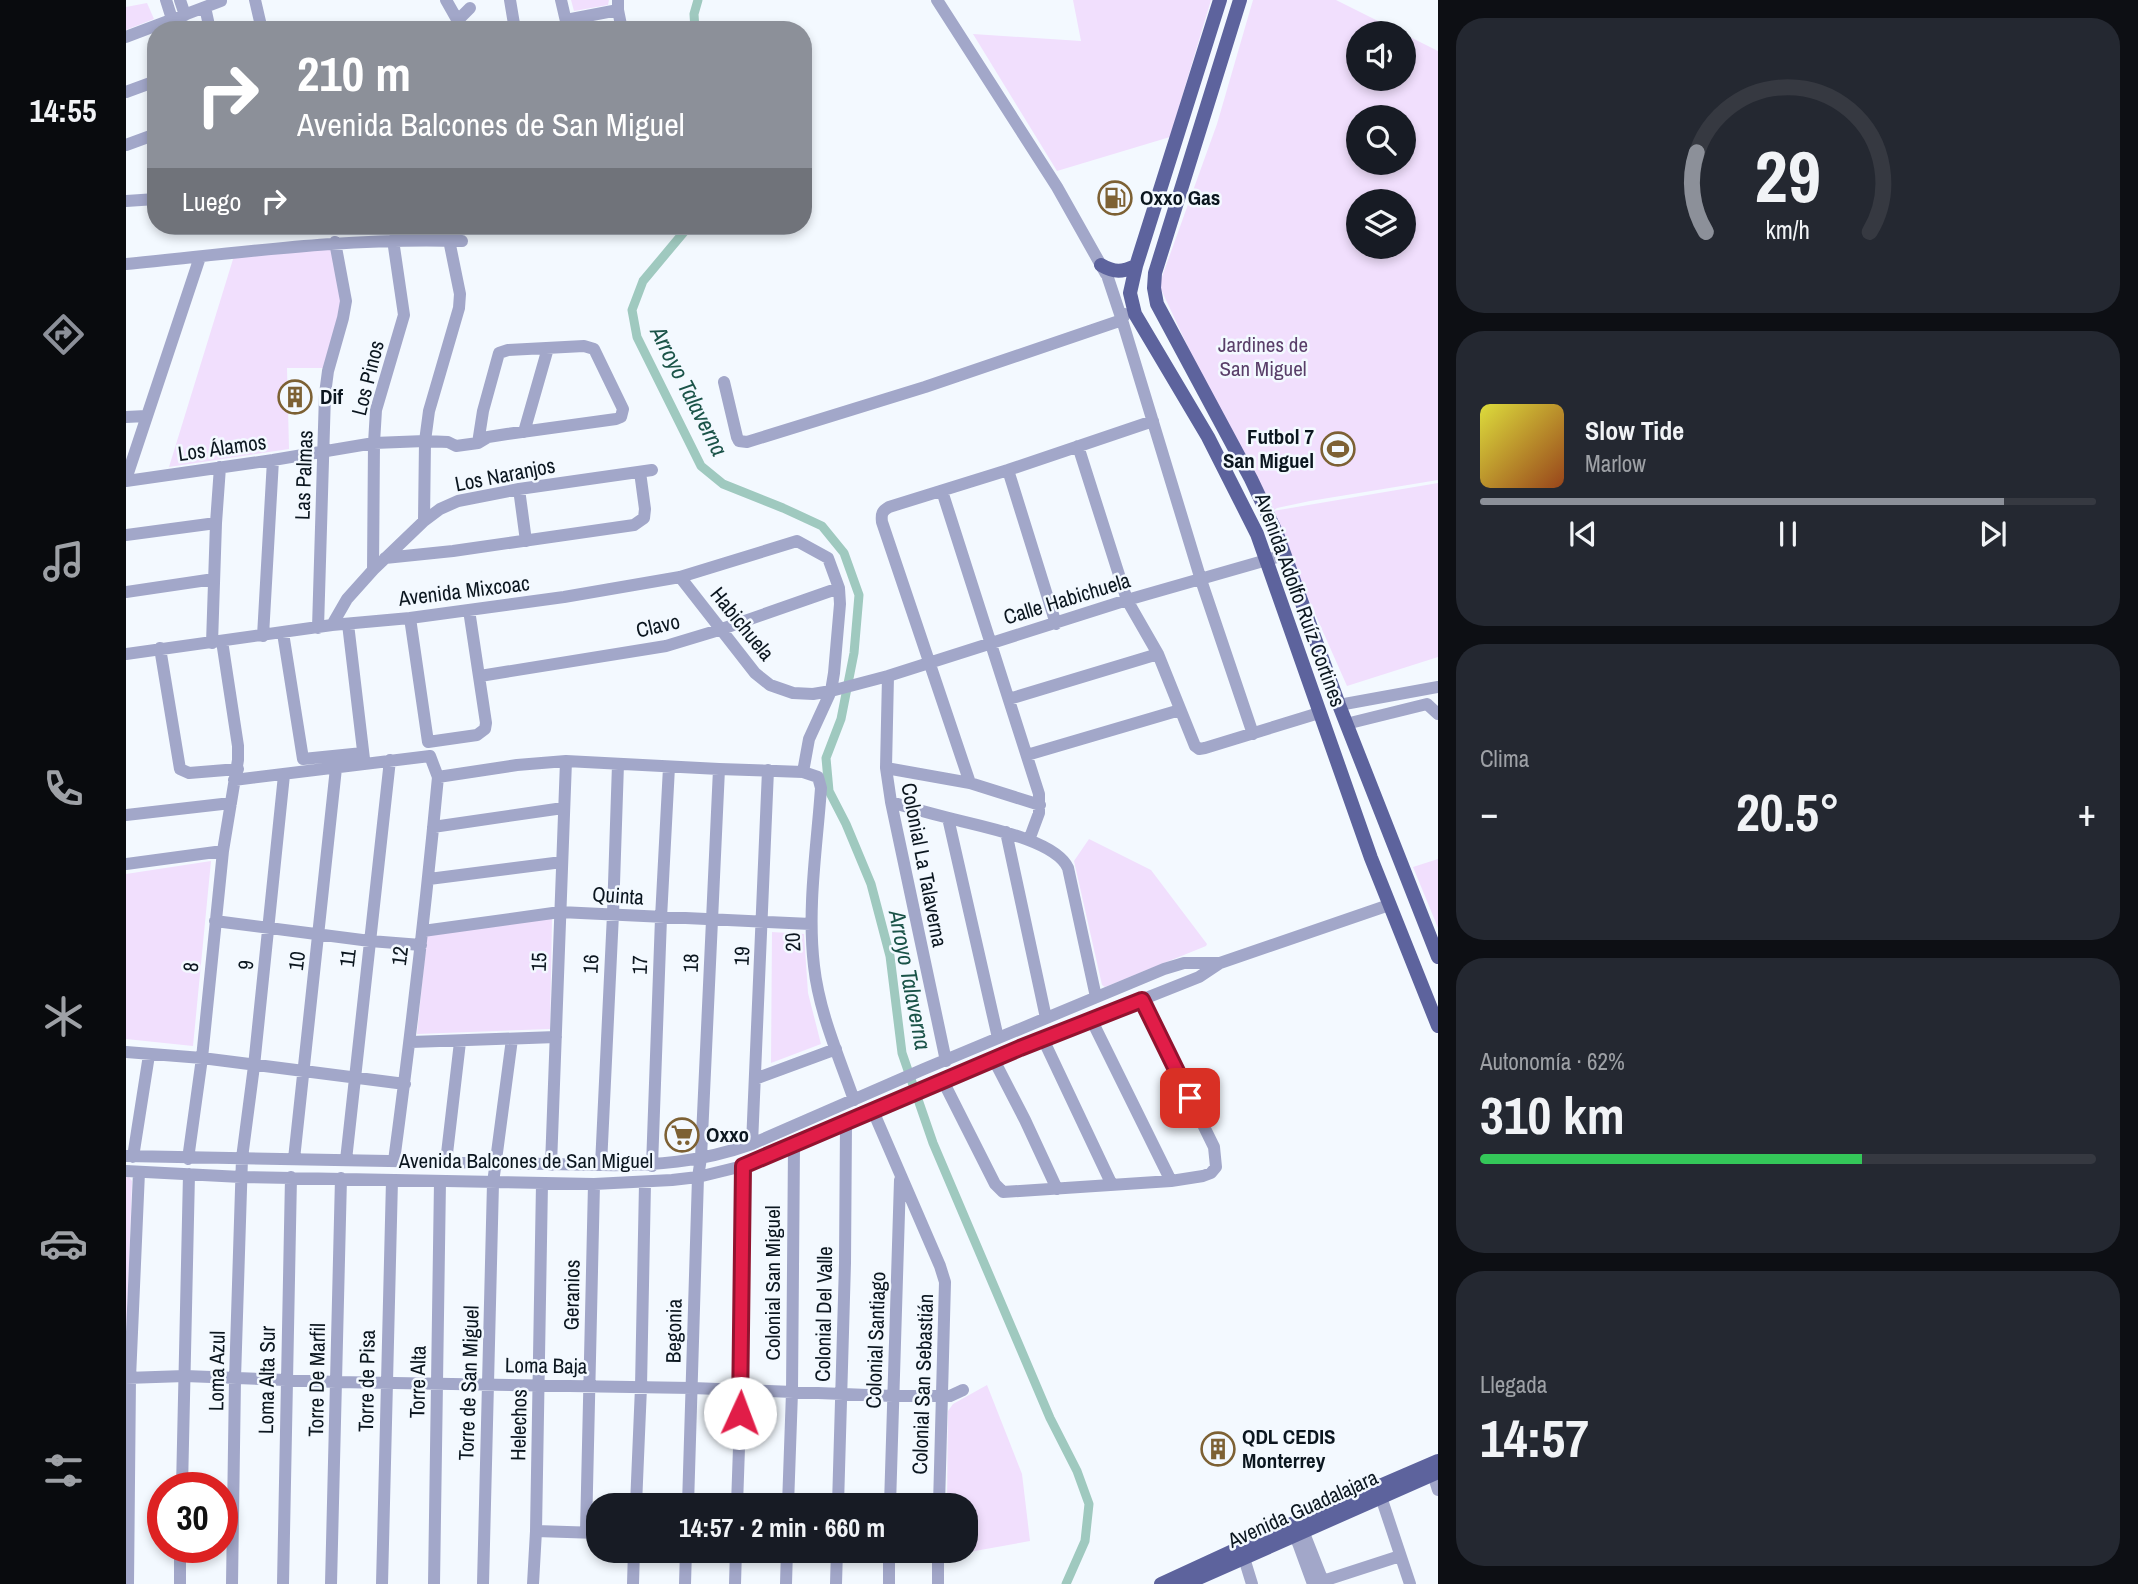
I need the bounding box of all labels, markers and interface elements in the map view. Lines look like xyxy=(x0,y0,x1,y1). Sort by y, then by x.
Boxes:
map controls xyxy=(1346,21,1416,259)
button: sound xyxy=(1346,21,1416,91)
text: 210 m xyxy=(297,40,411,106)
icon: right xyxy=(182,49,273,140)
text: 14:55 xyxy=(29,89,97,132)
text: Avenida Balcones de San Miguel xyxy=(297,103,685,146)
button: search xyxy=(1346,105,1416,175)
text: 29 xyxy=(1755,127,1821,225)
fuel station icon: Oxxo Gas xyxy=(1096,179,1134,217)
icon: right xyxy=(255,182,293,220)
place label: Oxxo Gas xyxy=(1140,183,1220,212)
text: Luego xyxy=(182,184,241,219)
button: layers xyxy=(1346,189,1416,259)
text: km/h xyxy=(1766,212,1810,246)
icon: directions xyxy=(39,310,88,359)
water label: Arroyo Talaverna xyxy=(643,320,735,461)
park label: Jardines de San Miguel xyxy=(1218,330,1308,383)
street label: Los Pinos xyxy=(344,337,391,419)
building icon: Dif xyxy=(276,378,314,416)
place label: Dif xyxy=(320,382,343,411)
text: Slow Tide xyxy=(1585,413,1684,448)
place label: Futbol 7 San Miguel xyxy=(1223,422,1314,475)
street label: Los Álamos xyxy=(176,427,268,468)
street label: Las Palmas xyxy=(287,430,320,520)
sports icon: Futbol 7 San Miguel xyxy=(1319,430,1357,468)
text: Marlow xyxy=(1585,448,1646,479)
street label: Los Naranjos xyxy=(452,451,557,498)
street label: Avenida Adolfo Ruíz Cortines xyxy=(1248,488,1353,711)
icon: previous xyxy=(1564,515,1602,553)
icon: pause xyxy=(1769,515,1807,553)
icon: next xyxy=(1974,515,2012,553)
icon: music xyxy=(39,537,88,586)
street label: Calle Habichuela xyxy=(1000,565,1134,632)
street label: Avenida Mixcoac xyxy=(396,568,531,613)
street label: Habichuela xyxy=(704,581,781,667)
street label: Clavo xyxy=(633,606,683,645)
text: Clima xyxy=(1480,743,1529,774)
icon: phone xyxy=(39,764,88,813)
text: 20.5° xyxy=(1736,777,1840,847)
street label: Colonial La Talaverna xyxy=(894,780,955,950)
text: − xyxy=(1480,787,1498,838)
text: + xyxy=(2078,787,2096,838)
street label: Quinta xyxy=(591,879,645,912)
water label: Arroyo Talaverna xyxy=(882,906,939,1052)
street label: 20 xyxy=(778,932,807,952)
street label: 12 xyxy=(384,945,415,967)
street label: 19 xyxy=(727,946,756,966)
street label: 11 xyxy=(332,947,363,969)
street label: 10 xyxy=(281,950,312,972)
street label: 15 xyxy=(524,952,553,972)
street label: 18 xyxy=(676,953,705,973)
street label: 16 xyxy=(576,954,605,974)
street label: 17 xyxy=(625,955,654,975)
street label: 9 xyxy=(231,959,260,971)
street label: 8 xyxy=(176,961,205,973)
icon: climate xyxy=(39,992,88,1041)
text: Autonomía · 62% xyxy=(1480,1046,1625,1077)
pin xyxy=(1160,1068,1220,1128)
icon: arrive xyxy=(1171,1079,1209,1117)
text: 310 km xyxy=(1480,1080,1625,1150)
supermarket icon: Oxxo xyxy=(663,1116,701,1154)
place label: Oxxo xyxy=(706,1120,749,1149)
street label: Avenida Balcones de San Miguel xyxy=(398,1146,653,1175)
street label: Colonial San Miguel xyxy=(758,1205,787,1361)
icon: car xyxy=(39,1219,88,1268)
street label: Colonial Del Valle xyxy=(808,1246,839,1382)
street label: Geranios xyxy=(556,1259,587,1331)
street label: Colonial Santiago xyxy=(859,1271,892,1409)
street label: Colonial San Sebastián xyxy=(905,1293,940,1475)
street label: Begonia xyxy=(658,1298,689,1363)
street label: Torre de San Miguel xyxy=(451,1305,486,1461)
street label: Torre De Marfil xyxy=(301,1323,332,1437)
street label: Loma Alta Sur xyxy=(251,1325,282,1434)
street label: Torre de Pisa xyxy=(351,1329,382,1432)
street label: Loma Azul xyxy=(201,1331,232,1411)
street label: Torre Alta xyxy=(402,1345,433,1419)
street label: Loma Baja xyxy=(505,1350,588,1381)
text: Llegada xyxy=(1480,1369,1547,1400)
position arrow xyxy=(703,1376,777,1450)
street label: Helechos xyxy=(503,1389,534,1461)
text: 14:57 xyxy=(1480,1403,1589,1473)
place label: QDL CEDIS Monterrey xyxy=(1242,1422,1335,1475)
building icon: QDL CEDIS Monterrey xyxy=(1199,1430,1237,1468)
icon: filters xyxy=(39,1446,88,1495)
street label: Avenida Guadalajara xyxy=(1222,1462,1383,1555)
speed limit sign: 30 xyxy=(147,1472,238,1563)
text: 14:57 · 2 min · 660 m xyxy=(679,1510,885,1545)

